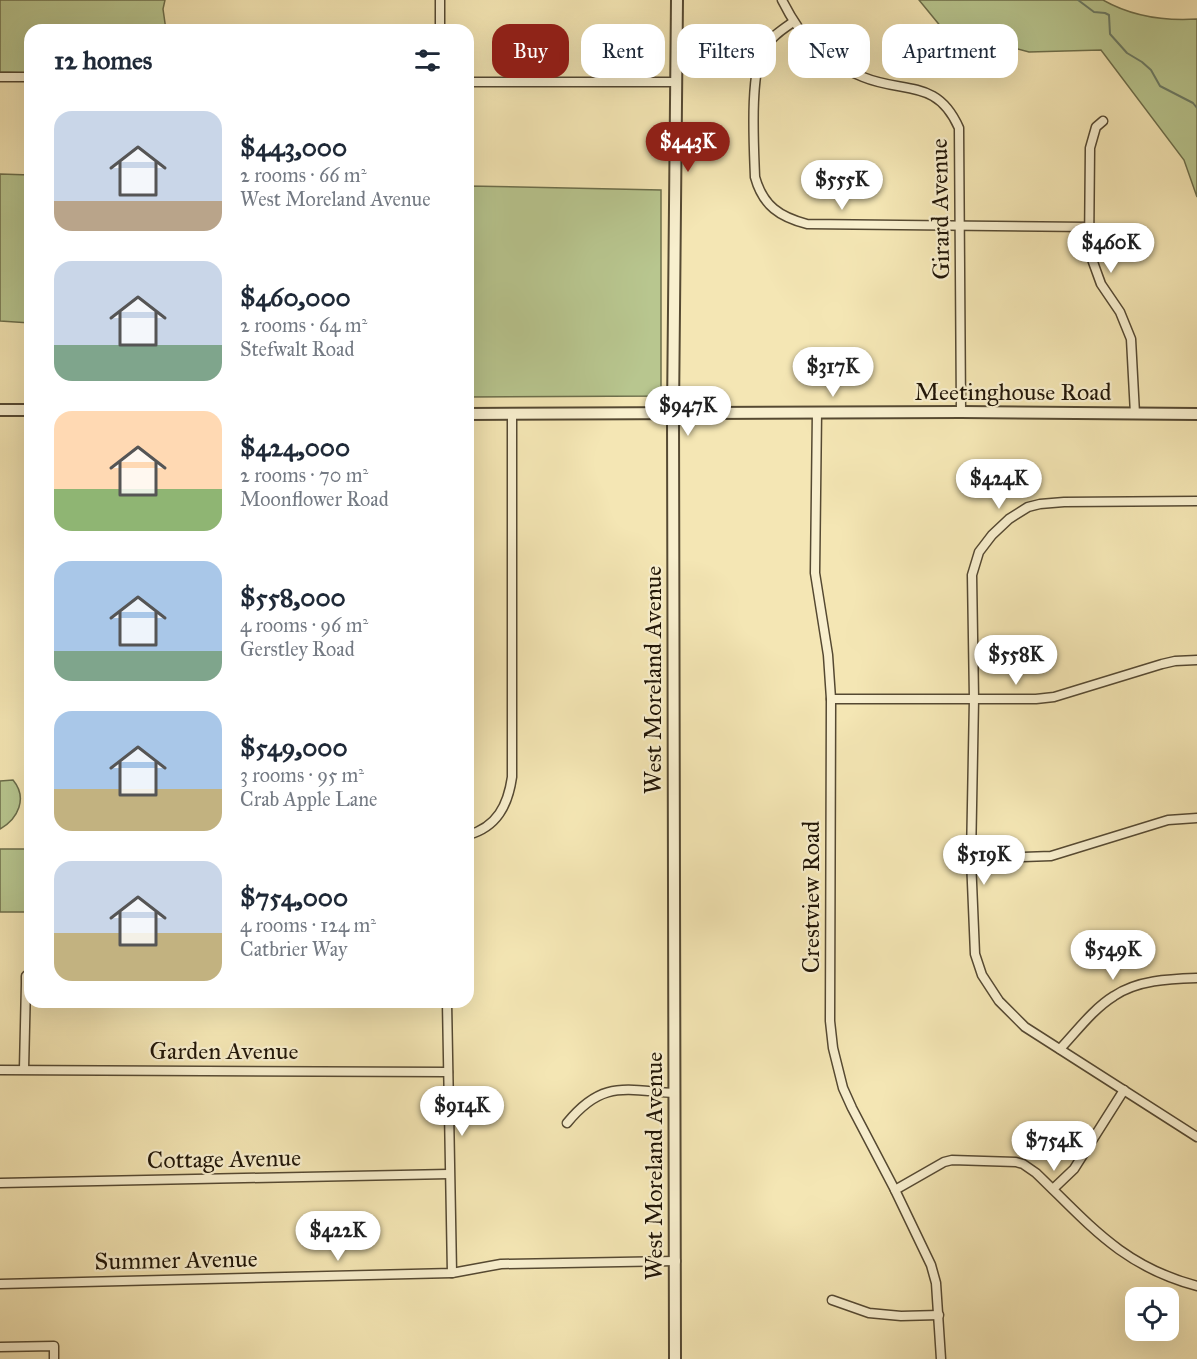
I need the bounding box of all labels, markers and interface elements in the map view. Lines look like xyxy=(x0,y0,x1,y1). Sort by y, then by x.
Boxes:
chip: Buy xyxy=(492,24,569,78)
chip: Rent xyxy=(581,24,665,78)
chip: Filters xyxy=(677,24,776,78)
chip: New xyxy=(788,24,870,78)
chip: Apartment xyxy=(882,24,1018,78)
text: 12 homes xyxy=(54,44,152,76)
icon: filters xyxy=(411,44,444,77)
pin: $443K xyxy=(646,122,730,173)
text: $443K xyxy=(660,129,716,153)
text: $443,000 xyxy=(240,131,347,163)
icon: home xyxy=(102,135,174,207)
street label: Girard Avenue xyxy=(924,138,956,280)
pin: $555K xyxy=(800,160,884,211)
text: 2 rooms · 66 m² xyxy=(240,163,366,187)
text: $555K xyxy=(815,167,869,191)
text: West Moreland Avenue xyxy=(240,187,431,211)
pin: $460K xyxy=(1069,223,1153,274)
text: $460K xyxy=(1081,230,1141,254)
text: $460,000 xyxy=(240,281,351,313)
icon: home xyxy=(102,285,174,357)
text: 2 rooms · 64 m² xyxy=(240,313,367,337)
text: Stefwalt Road xyxy=(240,337,354,361)
pin: $317K xyxy=(791,347,875,398)
text: $317K xyxy=(807,354,859,378)
street label: Meetinghouse Road xyxy=(914,377,1112,407)
pin: $947K xyxy=(646,386,730,437)
text: $947K xyxy=(659,393,717,417)
text: $424,000 xyxy=(240,431,350,463)
icon: home xyxy=(102,435,174,507)
pin: $424K xyxy=(957,459,1041,510)
text: 2 rooms · 70 m² xyxy=(240,463,368,487)
text: $424K xyxy=(970,466,1028,490)
text: Moonflower Road xyxy=(240,487,389,511)
street label: West Moreland Avenue xyxy=(638,566,668,794)
text: $558,000 xyxy=(240,581,346,613)
icon: home xyxy=(102,585,174,657)
text: 4 rooms · 96 m² xyxy=(240,613,368,637)
pin: $558K xyxy=(974,635,1058,686)
text: Gerstley Road xyxy=(240,637,355,661)
text: $558K xyxy=(988,642,1044,666)
text: $549,000 xyxy=(240,731,348,763)
icon: home xyxy=(102,735,174,807)
text: 3 rooms · 95 m² xyxy=(240,763,364,787)
text: Crab Apple Lane xyxy=(240,787,377,811)
street label: Crestview Road xyxy=(796,821,826,973)
pin: $519K xyxy=(942,835,1026,886)
text: $519K xyxy=(957,842,1011,866)
text: $754,000 xyxy=(240,881,348,913)
icon: home xyxy=(102,885,174,957)
text: 4 rooms · 124 m² xyxy=(240,913,376,937)
pin: $549K xyxy=(1071,930,1155,981)
text: Catbrier Way xyxy=(240,937,347,961)
text: $549K xyxy=(1085,937,1141,961)
street label: Garden Avenue xyxy=(150,1036,298,1066)
street label: West Moreland Avenue xyxy=(639,1052,669,1280)
pin: $914K xyxy=(420,1086,504,1137)
text: $914K xyxy=(434,1093,490,1117)
pin: $754K xyxy=(1012,1121,1096,1172)
text: $754K xyxy=(1026,1128,1082,1152)
street label: Cottage Avenue xyxy=(147,1143,301,1175)
pin: $422K xyxy=(296,1211,380,1262)
text: $422K xyxy=(310,1218,367,1242)
street label: Summer Avenue xyxy=(94,1244,258,1276)
map controls xyxy=(1125,1287,1179,1341)
button: locate xyxy=(1125,1287,1179,1341)

